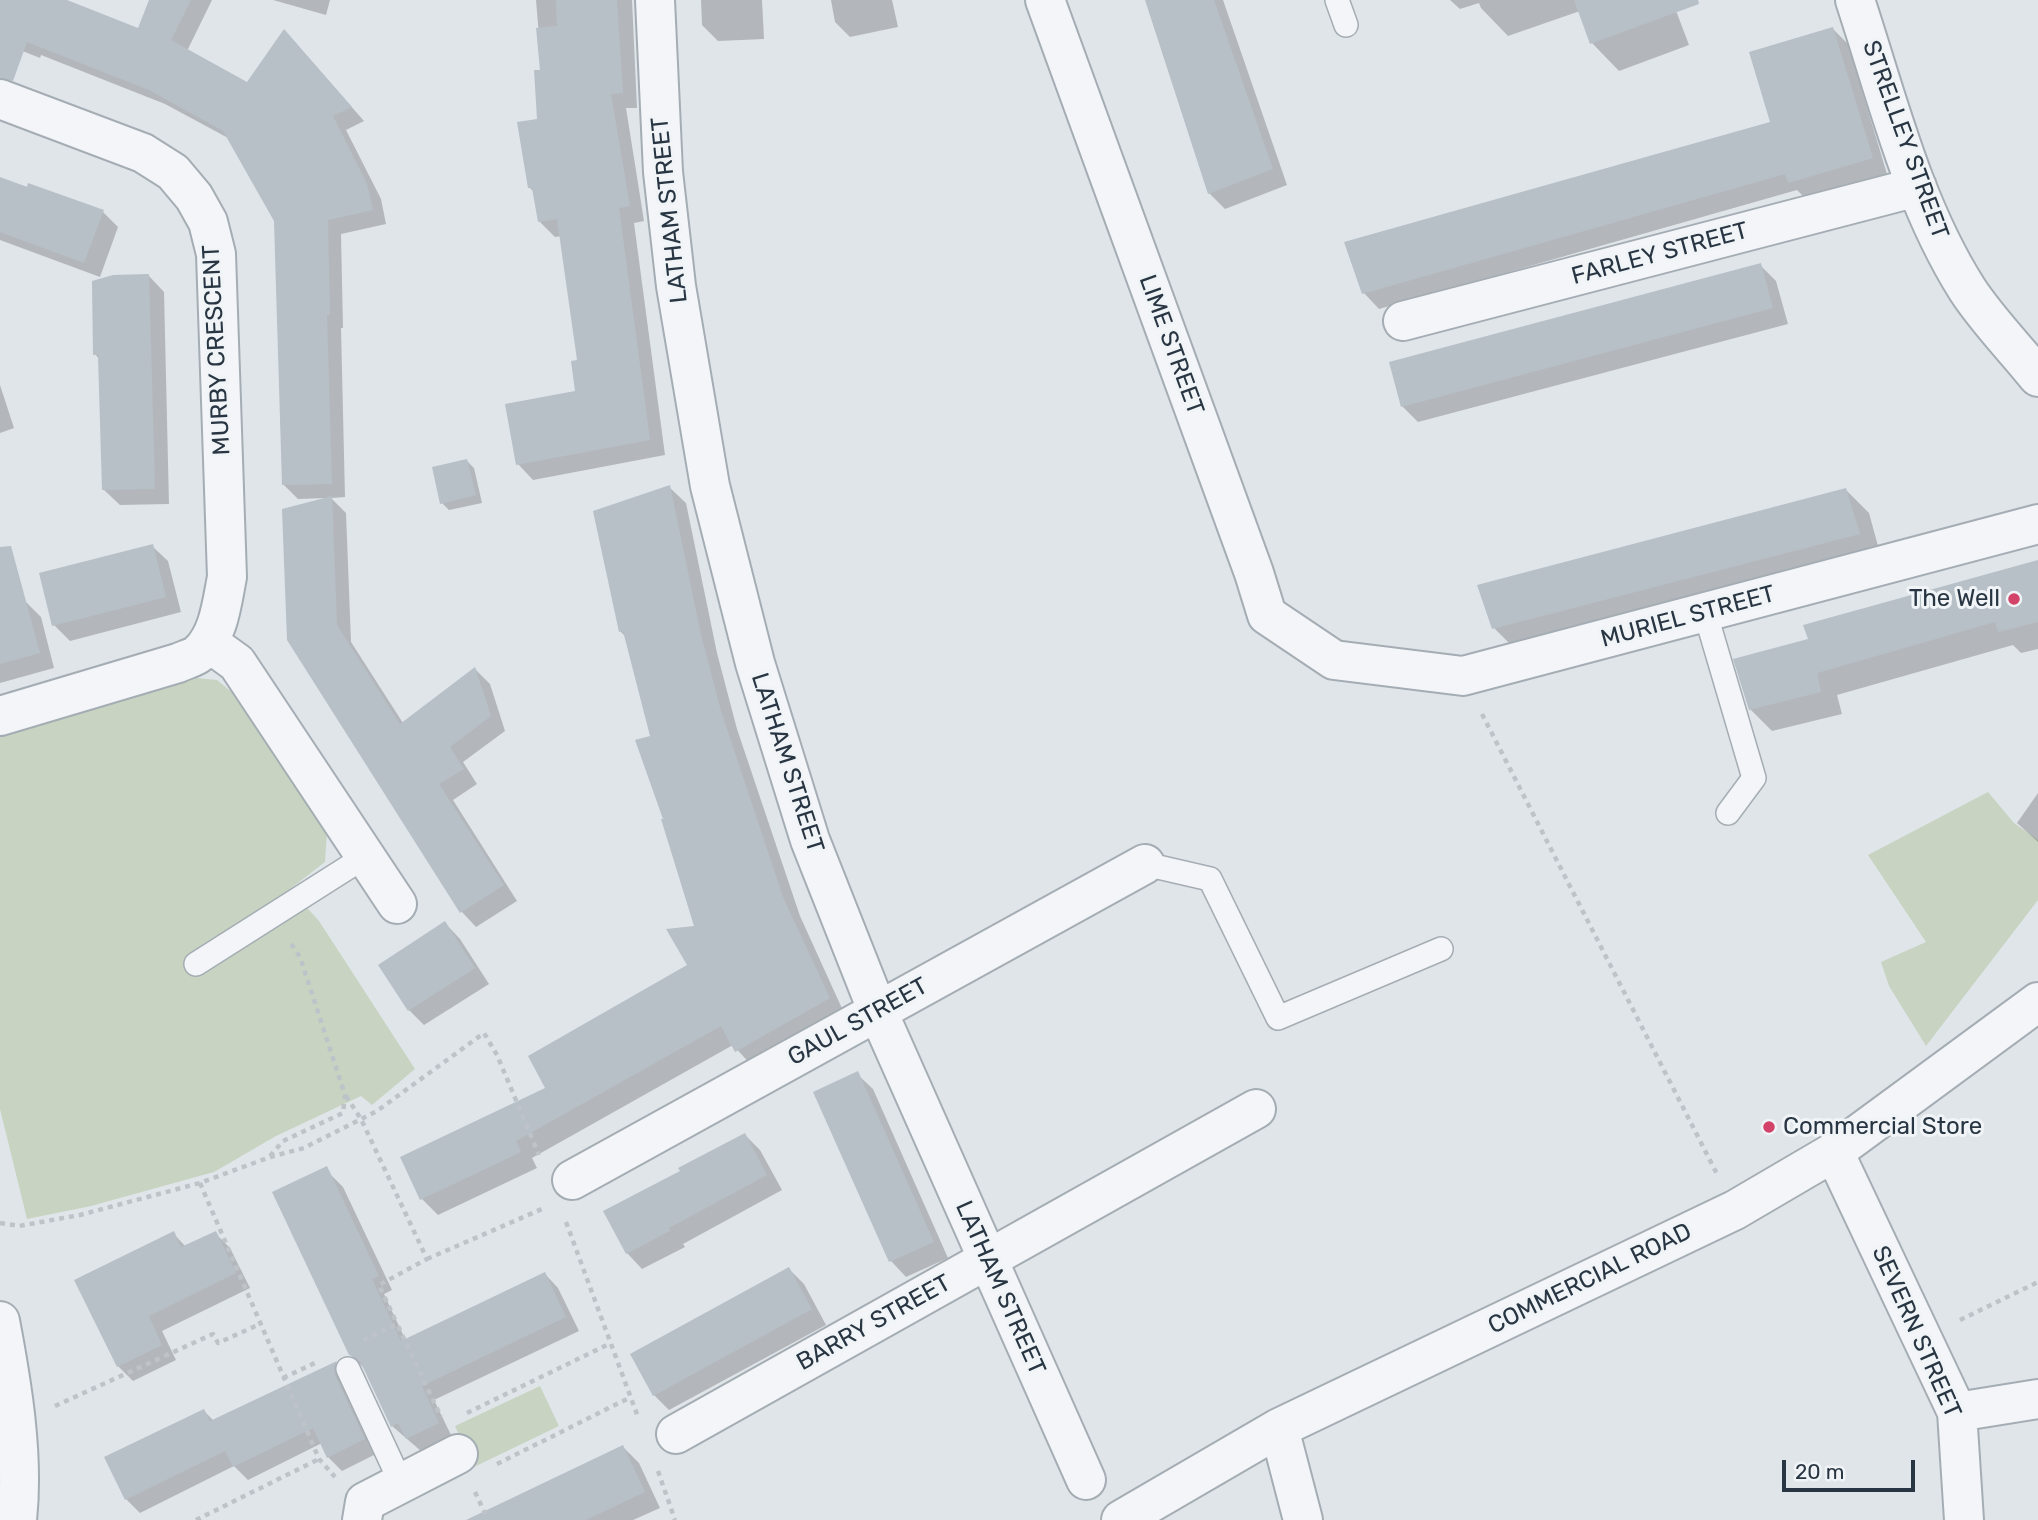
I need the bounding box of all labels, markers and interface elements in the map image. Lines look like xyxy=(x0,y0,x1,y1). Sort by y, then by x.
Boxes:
street label: STRELLEY STREET xyxy=(1856,37,1954,243)
street label: LATHAM STREET xyxy=(646,115,694,305)
street label: FARLEY STREET xyxy=(1569,217,1751,291)
street label: MURBY CRESCENT xyxy=(197,244,237,456)
street label: LIME STREET xyxy=(1132,271,1210,419)
street label: MURIEL STREET xyxy=(1598,580,1778,654)
place label: The Well xyxy=(1909,585,2000,613)
marker: The Well xyxy=(2006,591,2022,607)
street label: LATHAM STREET xyxy=(744,670,830,856)
street label: GAUL STREET xyxy=(783,972,933,1072)
place label: Commercial Store xyxy=(1783,1113,1982,1141)
marker: Commercial Store xyxy=(1761,1119,1777,1135)
street label: LATHAM STREET xyxy=(949,1197,1051,1379)
street label: COMMERCIAL ROAD xyxy=(1484,1217,1696,1341)
street label: SEVERN STREET xyxy=(1865,1242,1967,1422)
street label: BARRY STREET xyxy=(792,1269,956,1377)
scale bar xyxy=(1786,1446,1919,1490)
text: 20 m xyxy=(1795,1459,1844,1484)

